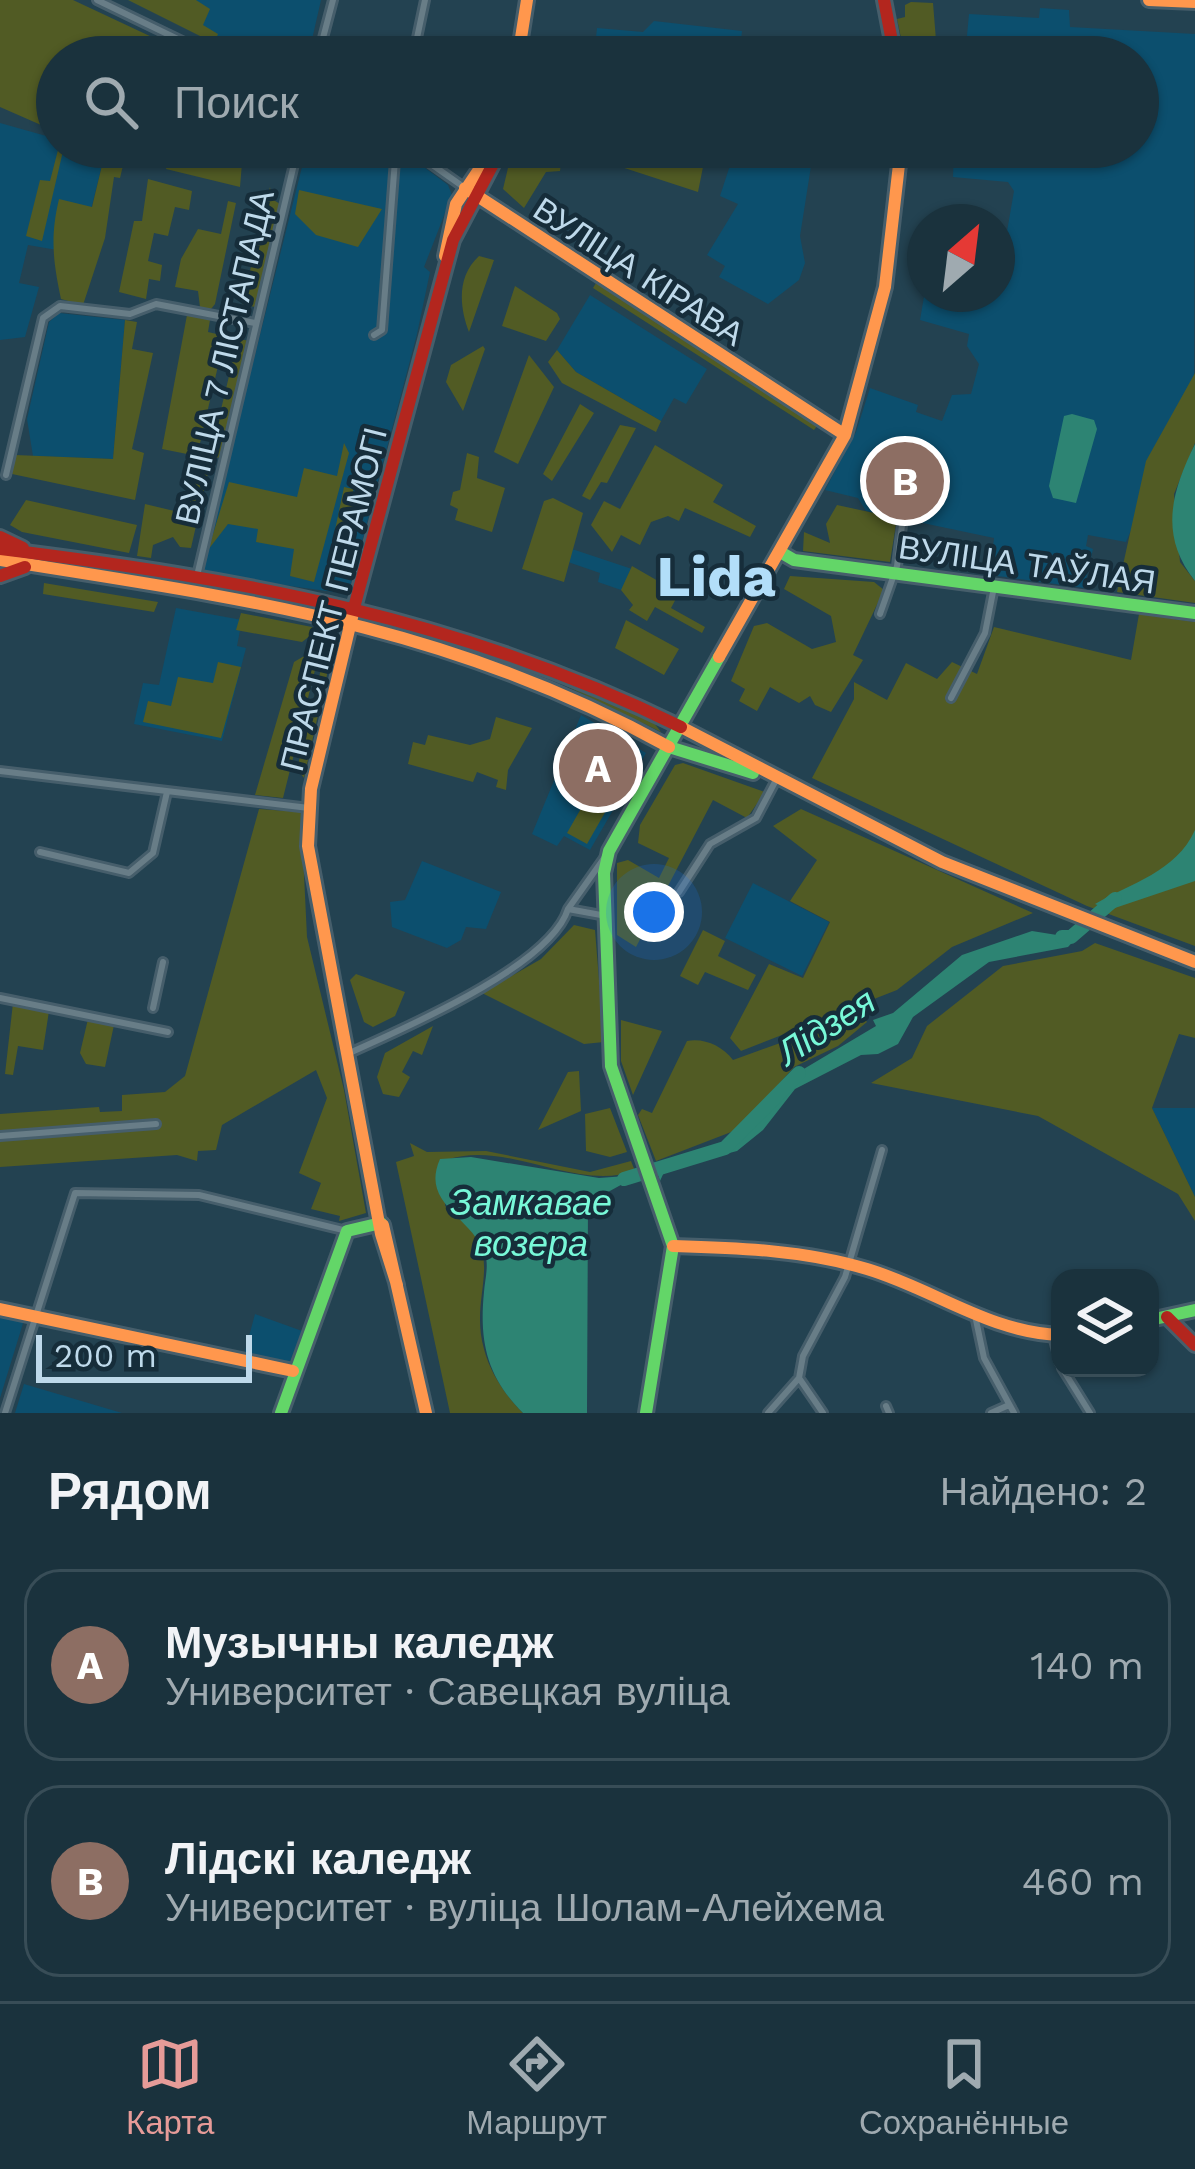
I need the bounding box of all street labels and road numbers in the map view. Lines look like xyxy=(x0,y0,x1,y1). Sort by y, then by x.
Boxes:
street label: ВУЛІЦА 7 ЛІСТАПАДА xyxy=(167,186,282,528)
street label: ВУЛІЦА КІРАВА xyxy=(526,189,751,354)
street label: ПРАСПЕКТ ПЕРАМОГІ xyxy=(272,423,395,775)
street label: ВУЛІЦА ТАЎЛАЯ xyxy=(896,527,1158,602)

